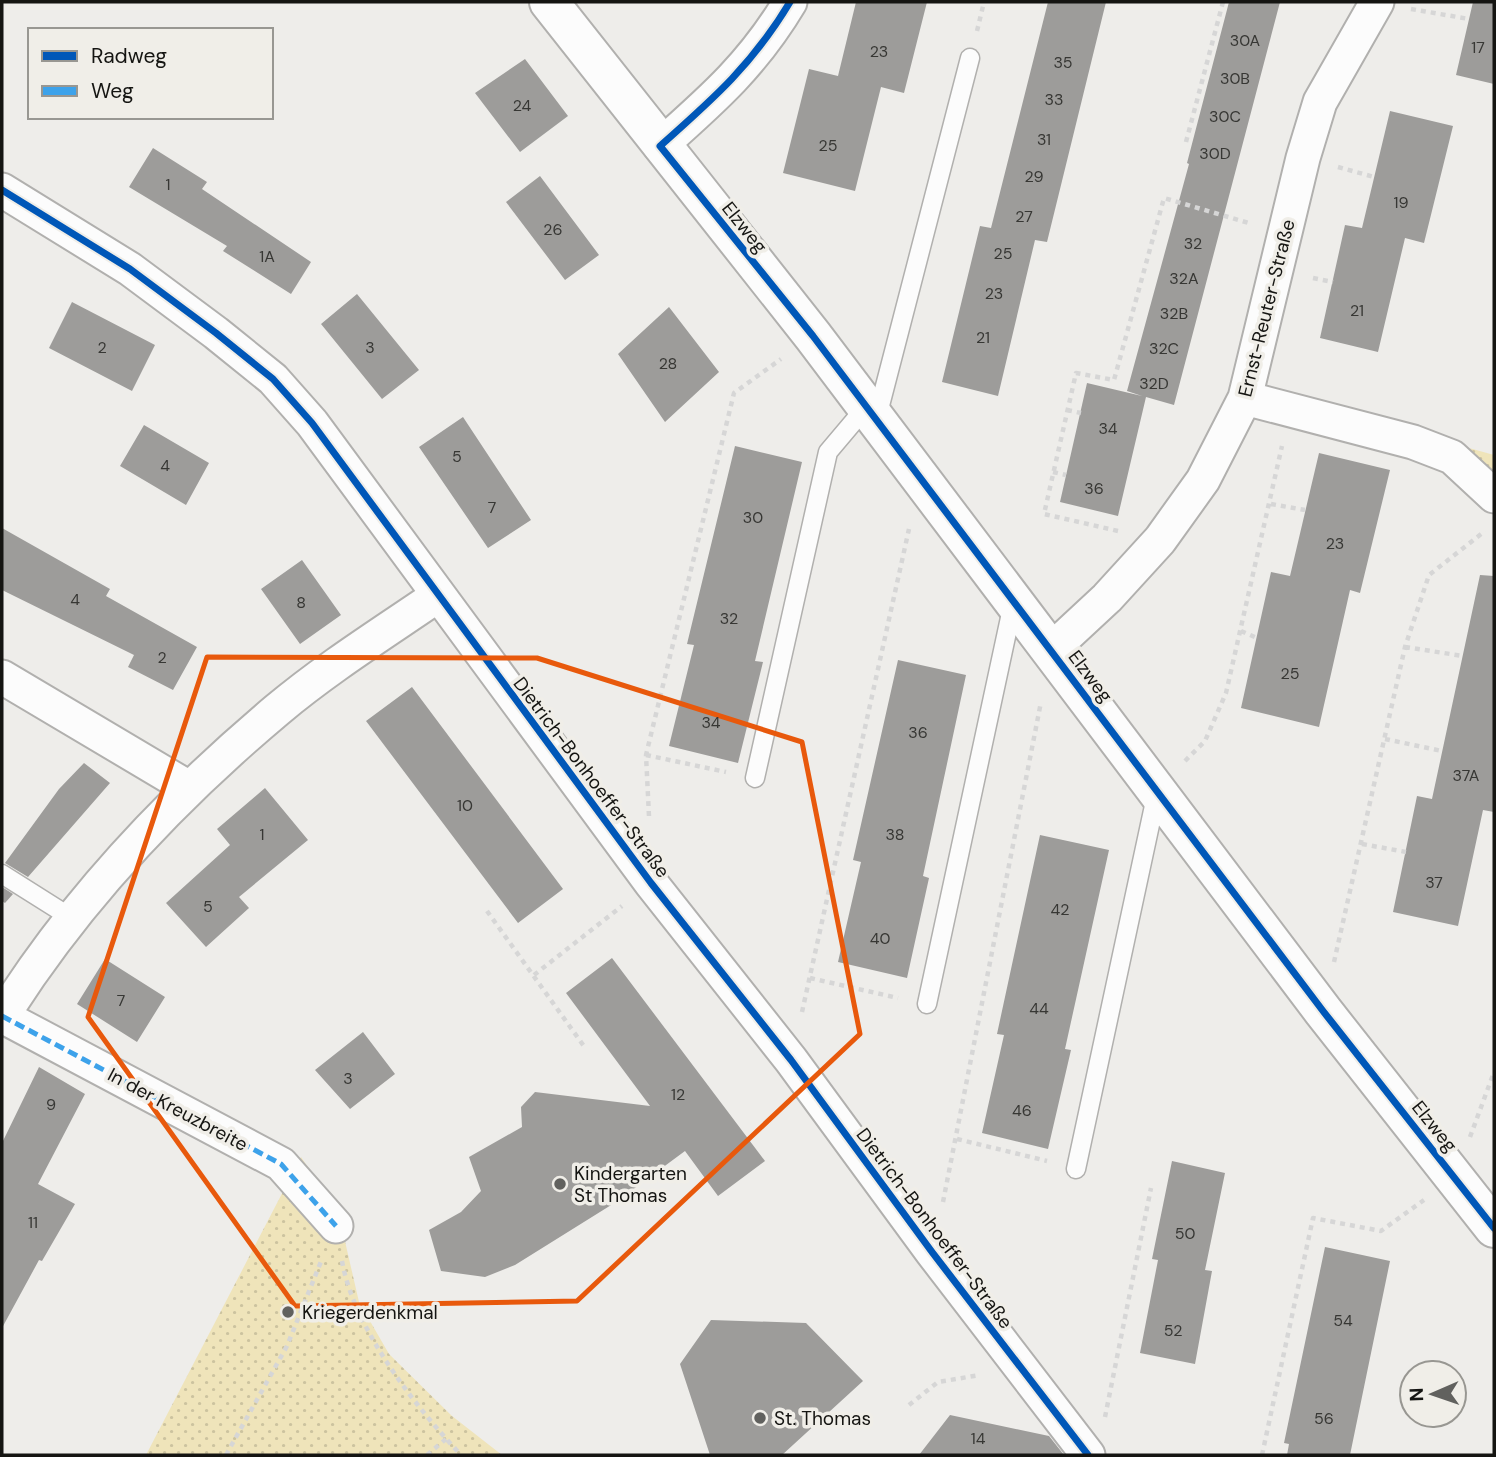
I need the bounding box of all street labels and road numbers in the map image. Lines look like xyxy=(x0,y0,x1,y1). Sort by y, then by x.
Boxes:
street label: Elzweg xyxy=(716,196,773,258)
street label: Ernst-Reuter-Straße xyxy=(1232,217,1301,400)
street label: Elzweg xyxy=(1063,645,1119,708)
street label: Dietrich-Bonhoeffer-Straße xyxy=(508,672,675,883)
street label: In der Kreuzbreite xyxy=(103,1062,252,1157)
street label: Elzweg xyxy=(1406,1095,1463,1157)
street label: Dietrich-Bonhoeffer-Straße xyxy=(851,1123,1018,1334)

